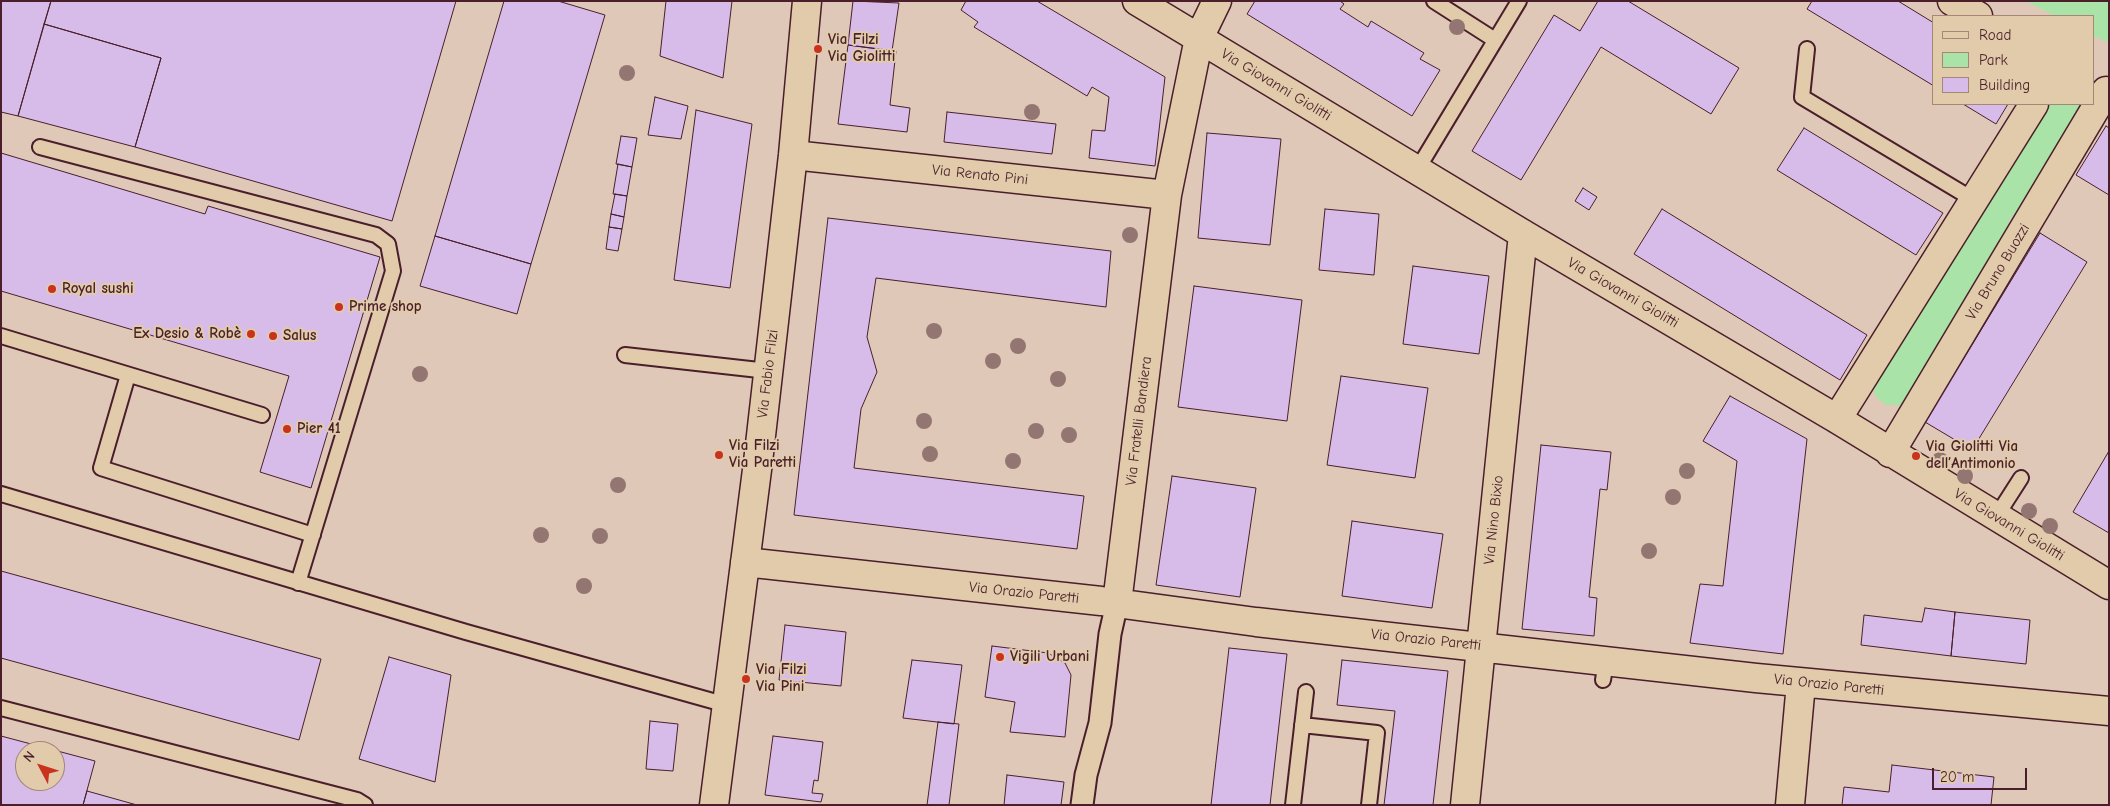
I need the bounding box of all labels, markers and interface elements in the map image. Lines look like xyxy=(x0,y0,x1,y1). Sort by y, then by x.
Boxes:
legend xyxy=(1932,15,2095,105)
text: Road xyxy=(1979,26,2011,44)
place label: Via Filzi Via Giolitti xyxy=(828,31,895,66)
marker: Via Filzi Via Giolitti xyxy=(812,43,824,55)
street label: Via Giovanni Giolitti xyxy=(1218,45,1334,125)
text: Park xyxy=(1979,51,2008,69)
text: Building xyxy=(1979,76,2030,94)
street label: Via Renato Pini xyxy=(931,161,1029,189)
street label: Via Bruno Buozzi xyxy=(1962,221,2034,323)
street label: Via Giovanni Giolitti xyxy=(1564,254,1682,332)
place label: Royal sushi xyxy=(62,280,134,298)
marker: Royal sushi xyxy=(46,283,58,295)
place label: Prime shop xyxy=(349,298,421,316)
marker: Prime shop xyxy=(333,301,345,313)
place label: Ex Desio & Robè xyxy=(133,325,241,343)
place label: Salus xyxy=(283,327,316,345)
marker: Ex Desio & Robè xyxy=(245,328,257,340)
street label: Via Fabio Filzi xyxy=(754,329,782,419)
marker: Salus xyxy=(267,330,279,342)
street label: Via Fratelli Bandiera xyxy=(1122,355,1156,487)
place label: Pier 41 xyxy=(297,420,341,438)
marker: Pier 41 xyxy=(281,423,293,435)
place label: Via Filzi Via Paretti xyxy=(729,437,796,472)
place label: Via Giolitti Via dell’Antimonio xyxy=(1926,438,2018,473)
marker: Via Filzi Via Paretti xyxy=(713,449,725,461)
marker: Via Giolitti Via dell’Antimonio xyxy=(1910,450,1922,462)
street label: Via Nino Bixio xyxy=(1480,474,1508,566)
street label: Via Giovanni Giolitti xyxy=(1951,485,2067,565)
street label: Via Orazio Paretti xyxy=(968,578,1080,608)
street label: Via Orazio Paretti xyxy=(1370,625,1482,655)
place label: Vigili Urbani xyxy=(1010,648,1089,666)
marker: Vigili Urbani xyxy=(994,651,1006,663)
place label: Via Filzi Via Pini xyxy=(756,661,807,696)
street label: Via Orazio Paretti xyxy=(1773,670,1885,700)
marker: Via Filzi Via Pini xyxy=(740,673,752,685)
north arrow xyxy=(15,741,65,791)
text: N xyxy=(19,748,38,766)
scale bar xyxy=(1935,758,2030,790)
text: 20 m xyxy=(1940,768,1974,786)

